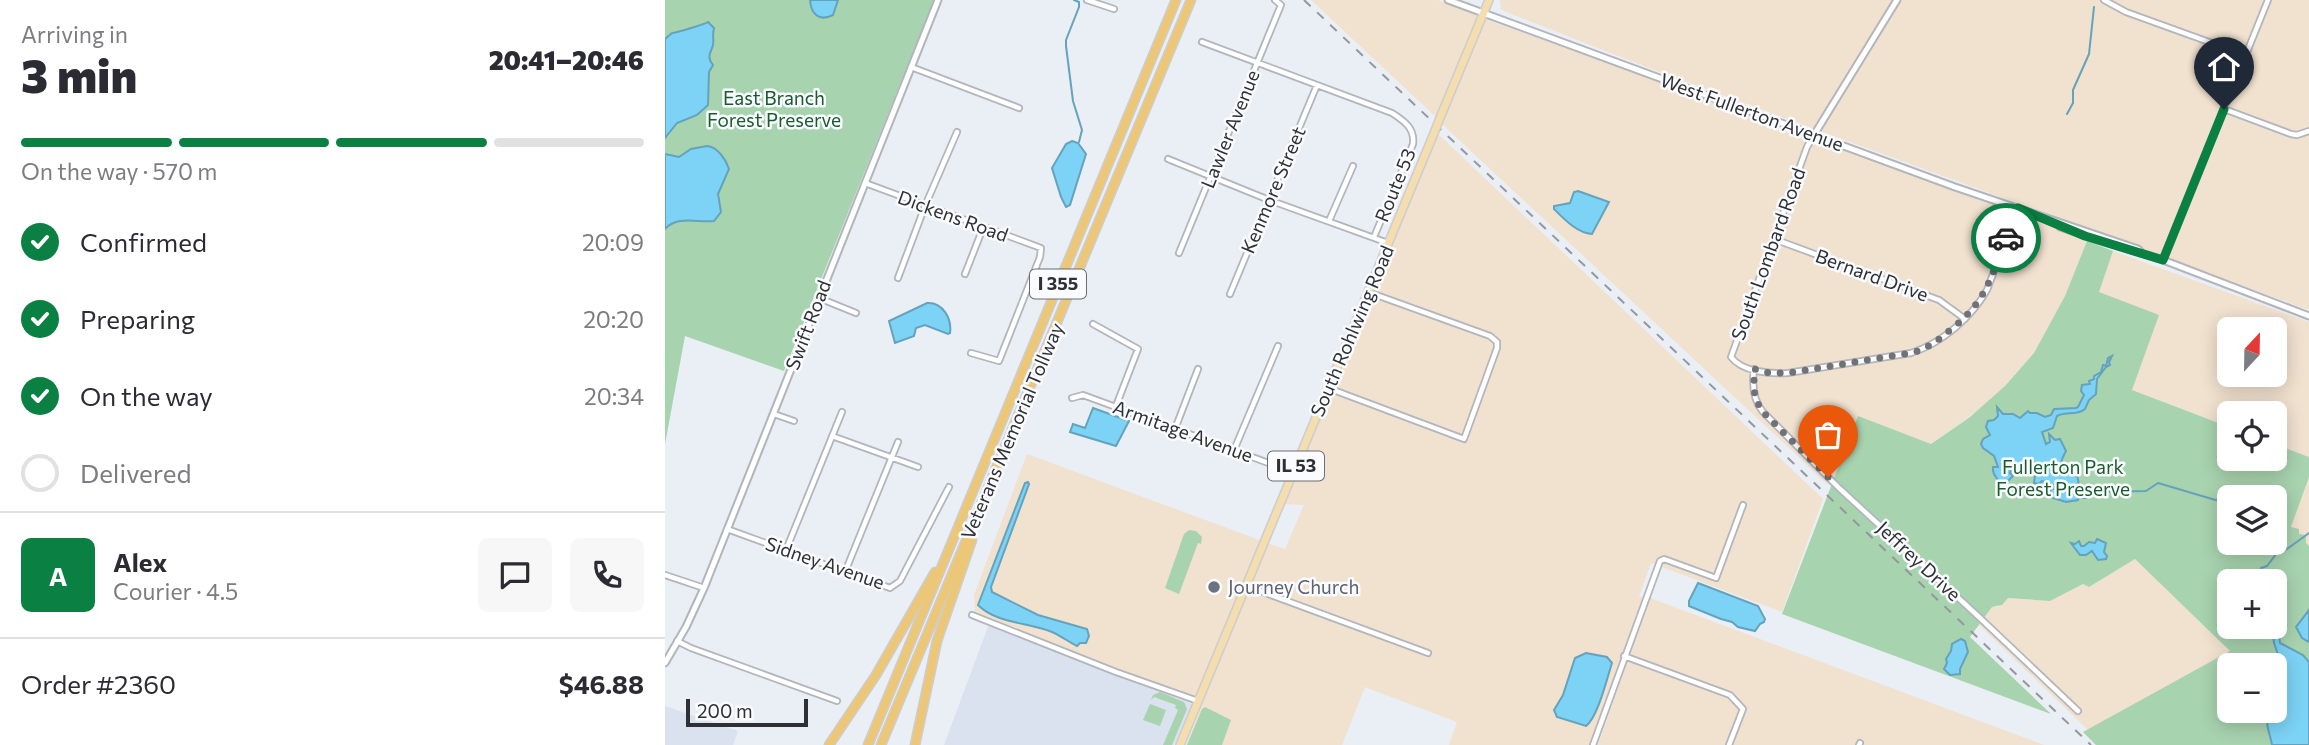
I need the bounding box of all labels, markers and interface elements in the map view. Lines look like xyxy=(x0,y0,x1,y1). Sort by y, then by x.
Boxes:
text: Arriving in xyxy=(21,20,128,48)
pin xyxy=(2194,37,2254,109)
text: 20:41–20:46 xyxy=(489,44,644,75)
text: 3 min xyxy=(21,46,137,102)
icon: home xyxy=(2205,48,2243,86)
street label: Lawler Avenue xyxy=(1195,66,1264,191)
street label: West Fullerton Avenue xyxy=(1657,68,1847,155)
park label: East Branch Forest Preserve xyxy=(707,86,841,131)
street label: Kenmore Street xyxy=(1235,123,1310,257)
street label: Route 53 xyxy=(1369,145,1420,225)
text: On the way · 570 m xyxy=(21,157,217,185)
street label: South Lombard Road xyxy=(1726,165,1809,343)
street label: Dickens Road xyxy=(895,185,1011,246)
courier xyxy=(1971,203,2041,273)
icon: car xyxy=(1987,219,2025,257)
icon: check xyxy=(21,223,59,261)
text: Confirmed xyxy=(80,226,207,257)
text: 20:09 xyxy=(582,228,644,256)
street label: South Rohlwing Road xyxy=(1305,242,1398,420)
street label: Bernard Drive xyxy=(1813,243,1932,306)
road number: I 355 xyxy=(1030,270,1086,298)
street label: Swift Road xyxy=(780,277,835,373)
icon: check xyxy=(21,300,59,338)
text: Preparing xyxy=(80,303,195,334)
text: 20:20 xyxy=(583,305,644,333)
north arrow xyxy=(2217,317,2287,387)
map controls xyxy=(2217,317,2287,723)
street label: Veterans Memorial Tollway xyxy=(955,319,1068,543)
icon: check xyxy=(21,377,59,415)
text: On the way xyxy=(80,380,213,411)
text: 20:34 xyxy=(584,382,644,410)
street label: Armitage Avenue xyxy=(1110,395,1256,466)
button: locate xyxy=(2217,401,2287,471)
pin xyxy=(1798,405,1858,477)
icon: bag xyxy=(1809,416,1847,454)
road number: IL 53 xyxy=(1268,452,1324,480)
park label: Fullerton Park Forest Preserve xyxy=(1996,455,2130,500)
text: Delivered xyxy=(80,457,191,488)
button: layers xyxy=(2217,485,2287,555)
street label: Jeffrey Drive xyxy=(1873,516,1966,605)
street label: Sidney Avenue xyxy=(763,531,888,594)
button: chat xyxy=(478,538,552,612)
button: phone xyxy=(570,538,644,612)
text: Alex xyxy=(113,546,167,577)
text: A xyxy=(49,560,67,591)
button: + xyxy=(2217,569,2287,639)
place label: Journey Church xyxy=(1228,575,1359,598)
text: Courier · 4.5 xyxy=(113,577,238,605)
marker: Journey Church xyxy=(1206,579,1222,595)
button: − xyxy=(2217,653,2287,723)
text: Order #2360 xyxy=(21,668,176,699)
text: $46.88 xyxy=(559,668,644,699)
scale bar xyxy=(686,696,809,728)
text: 200 m xyxy=(697,699,753,722)

